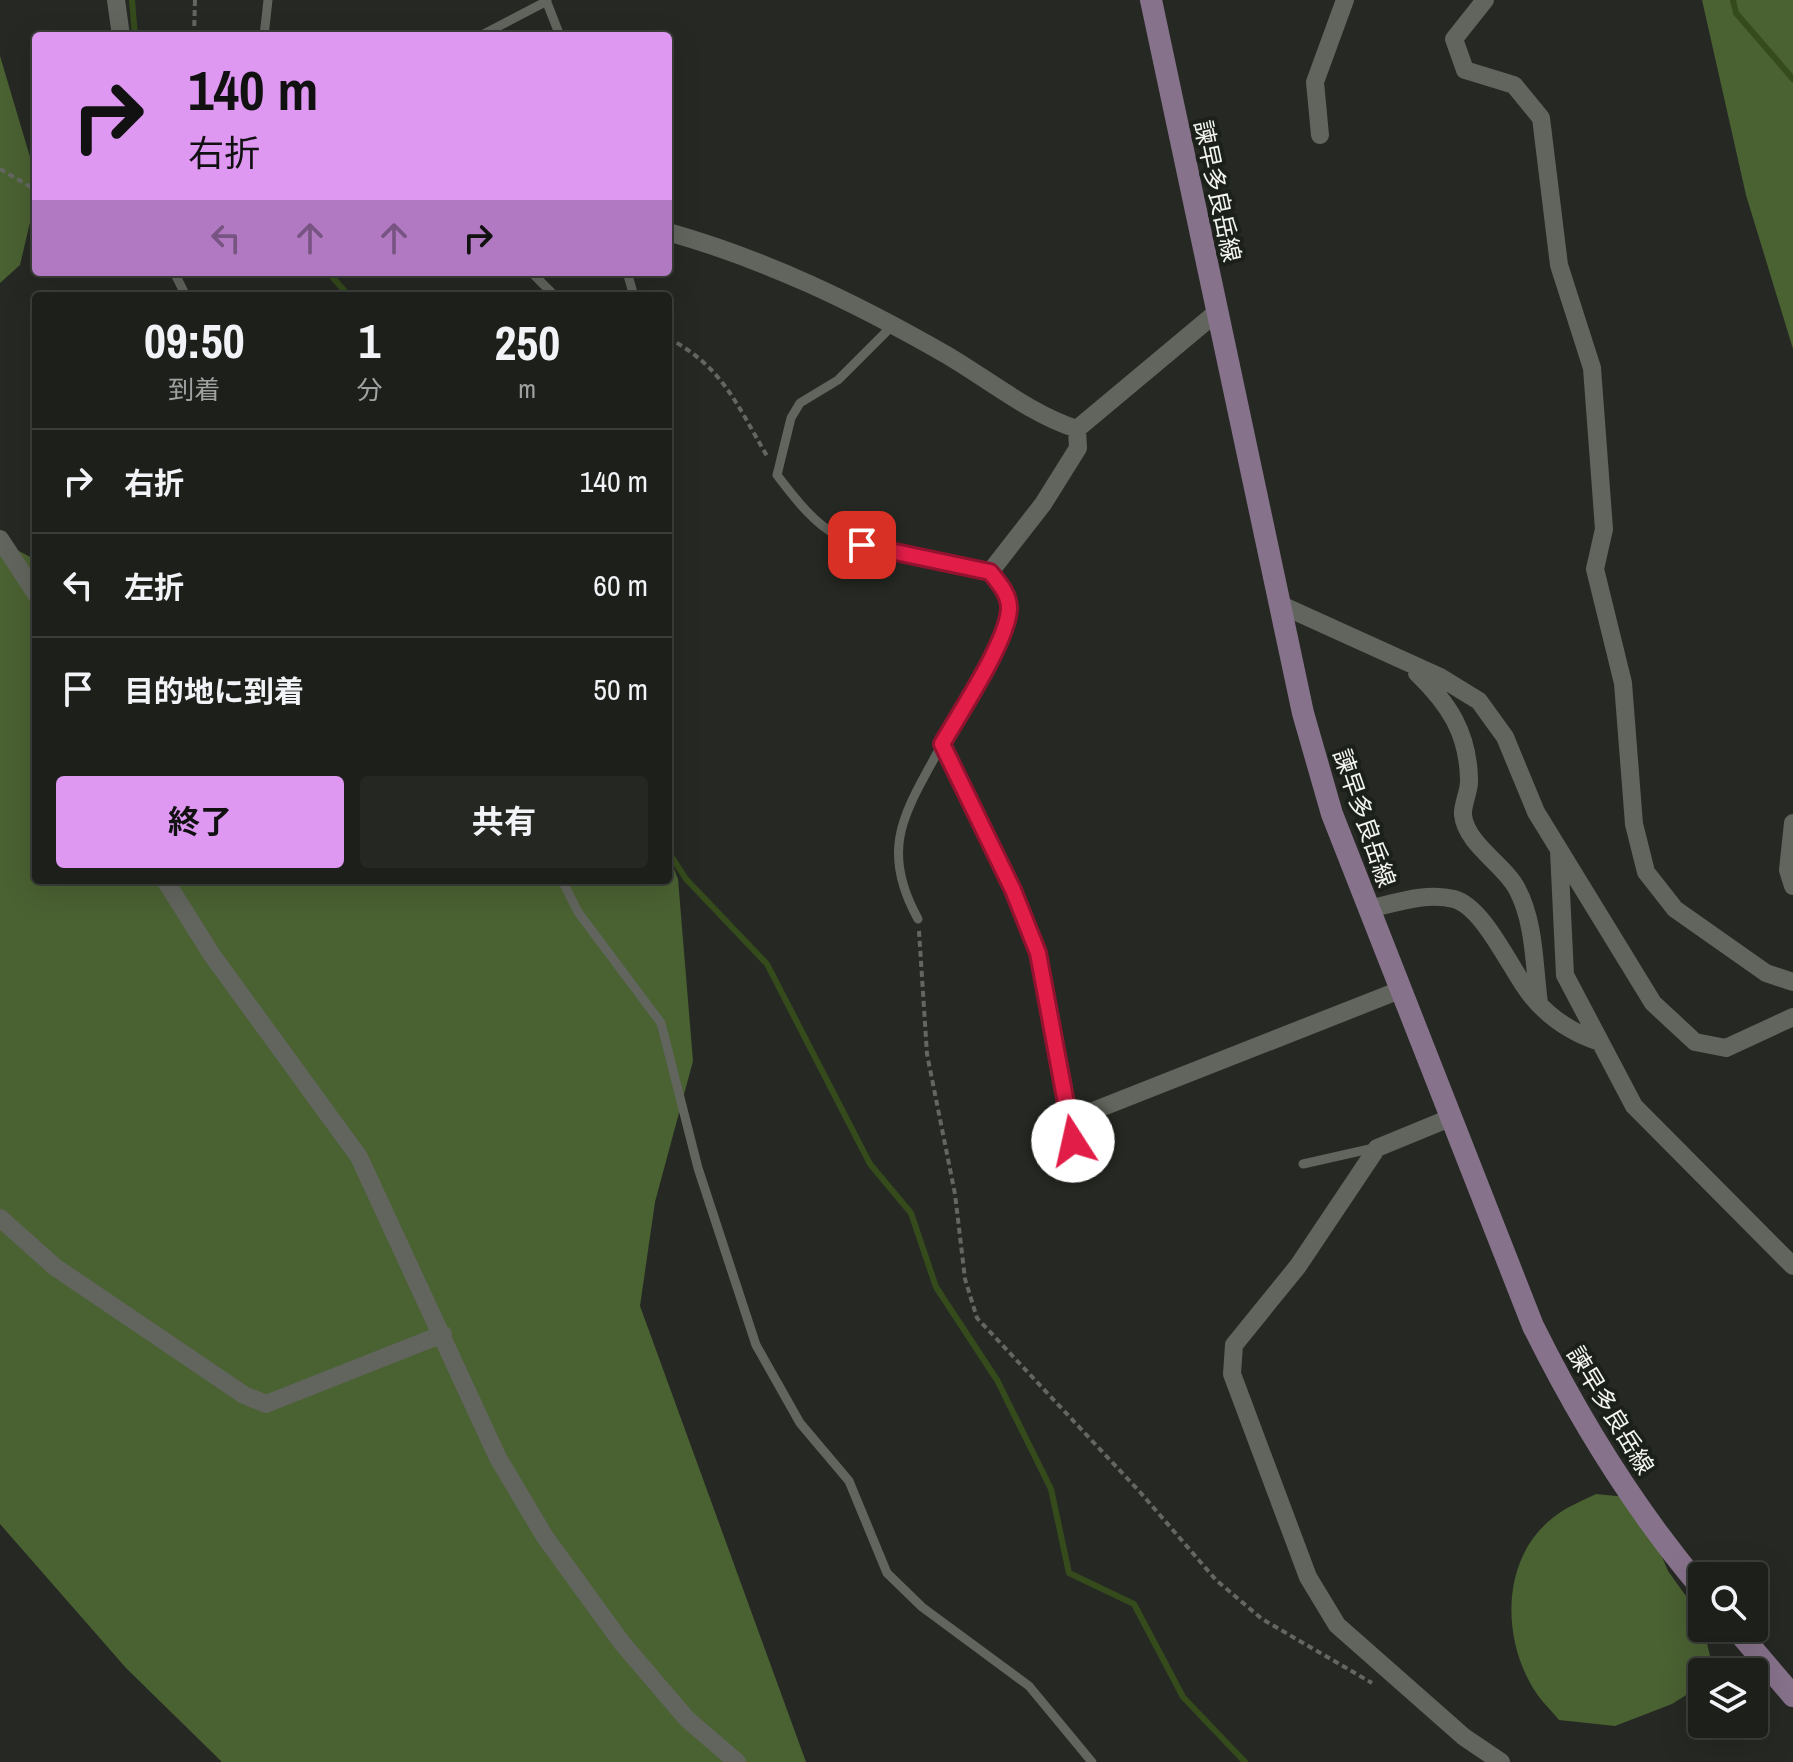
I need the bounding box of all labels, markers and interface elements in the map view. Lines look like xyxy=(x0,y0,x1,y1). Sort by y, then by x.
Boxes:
text: 140 m xyxy=(188,52,318,127)
icon: right xyxy=(56,64,160,168)
street label: 諫早多良岳線 xyxy=(1187,117,1249,265)
text: 右折 xyxy=(188,129,260,177)
icon: left xyxy=(204,216,248,260)
icon: ahead xyxy=(288,216,332,260)
icon: ahead xyxy=(372,216,416,260)
icon: right xyxy=(456,216,500,260)
text: 09:50 xyxy=(144,308,245,373)
text: 1 xyxy=(359,308,380,373)
text: 250 xyxy=(494,310,560,375)
text: m xyxy=(518,371,536,406)
text: 到着 xyxy=(168,372,220,407)
text: 分 xyxy=(356,372,382,407)
icon: right xyxy=(56,459,100,503)
text: 140 m xyxy=(580,461,648,501)
text: 右折 xyxy=(124,463,184,503)
pin xyxy=(828,511,896,579)
icon: arrive xyxy=(840,523,884,567)
icon: left xyxy=(56,563,100,607)
text: 60 m xyxy=(593,565,648,605)
text: 左折 xyxy=(124,567,184,607)
icon: arrive xyxy=(56,667,100,711)
text: 50 m xyxy=(593,669,648,709)
text: 目的地に到着 xyxy=(124,671,304,711)
street label: 諫早多良岳線 xyxy=(1326,745,1404,891)
button: 終了 xyxy=(56,776,344,868)
button: 共有 xyxy=(360,776,648,868)
position arrow xyxy=(1031,1099,1115,1183)
street label: 諫早多良岳線 xyxy=(1560,1340,1662,1480)
map controls xyxy=(1688,1562,1768,1738)
button: search xyxy=(1688,1562,1768,1642)
button: layers xyxy=(1688,1658,1768,1738)

